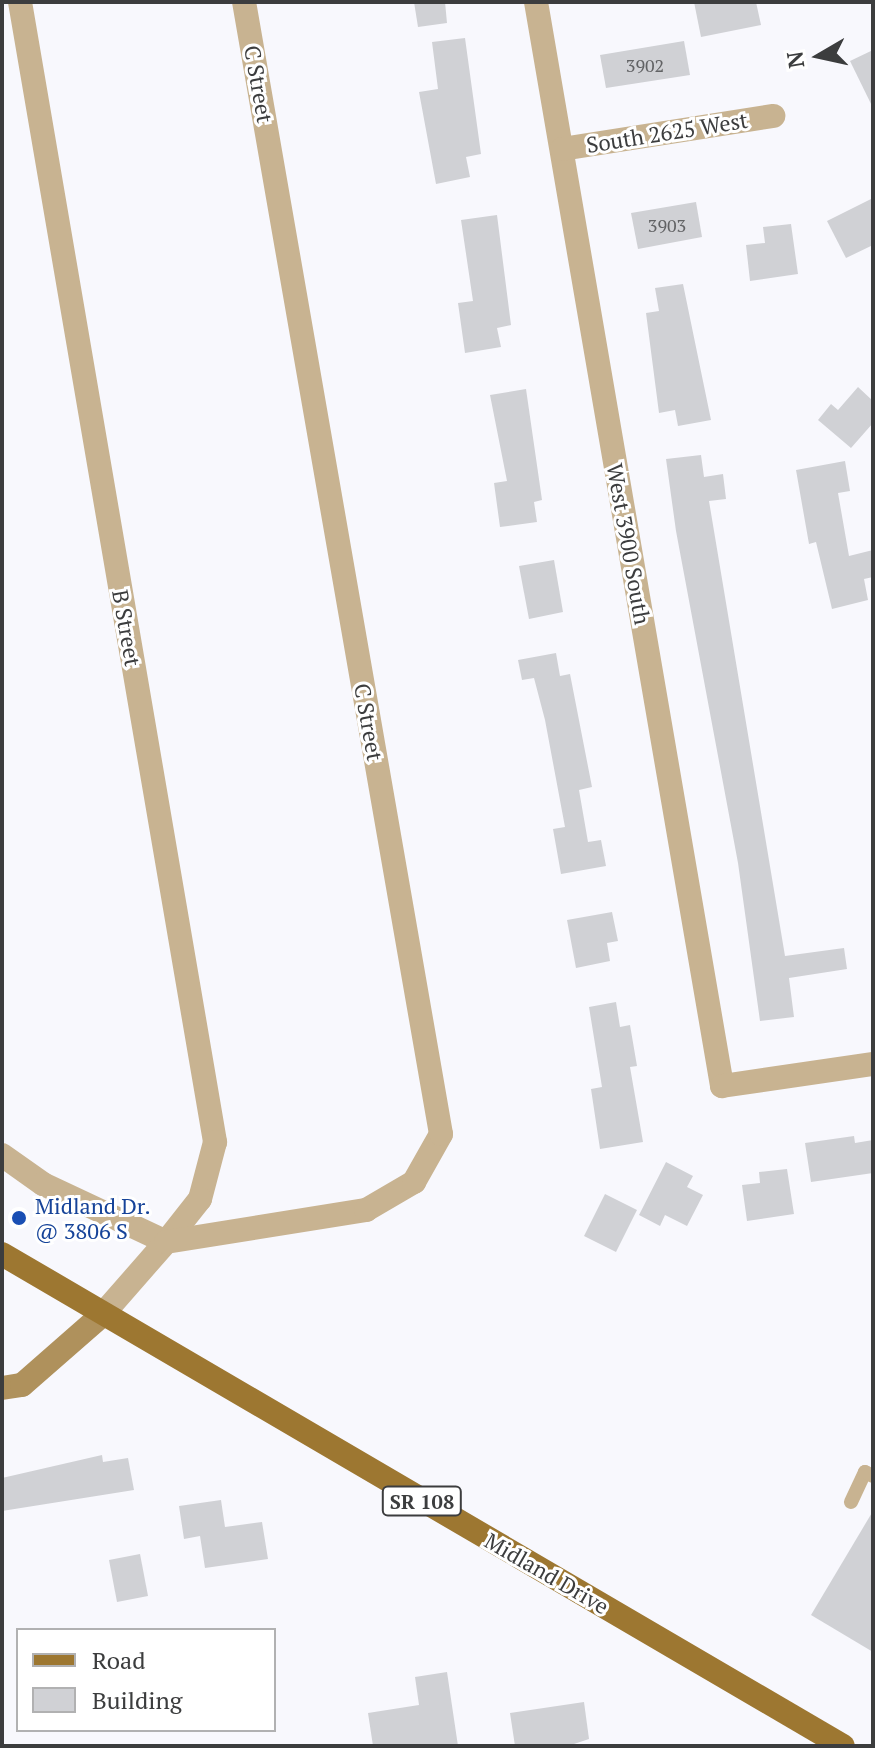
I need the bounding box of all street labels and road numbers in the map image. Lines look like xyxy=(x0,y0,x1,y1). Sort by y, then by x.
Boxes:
street label: C Street xyxy=(239,43,279,125)
street label: South 2625 West xyxy=(584,106,750,158)
street label: West 3900 South xyxy=(602,461,656,627)
street label: B Street xyxy=(107,588,147,668)
street label: C Street xyxy=(349,681,389,763)
road number: SR 108 xyxy=(380,1485,464,1517)
street label: Midland Drive xyxy=(480,1527,614,1619)

